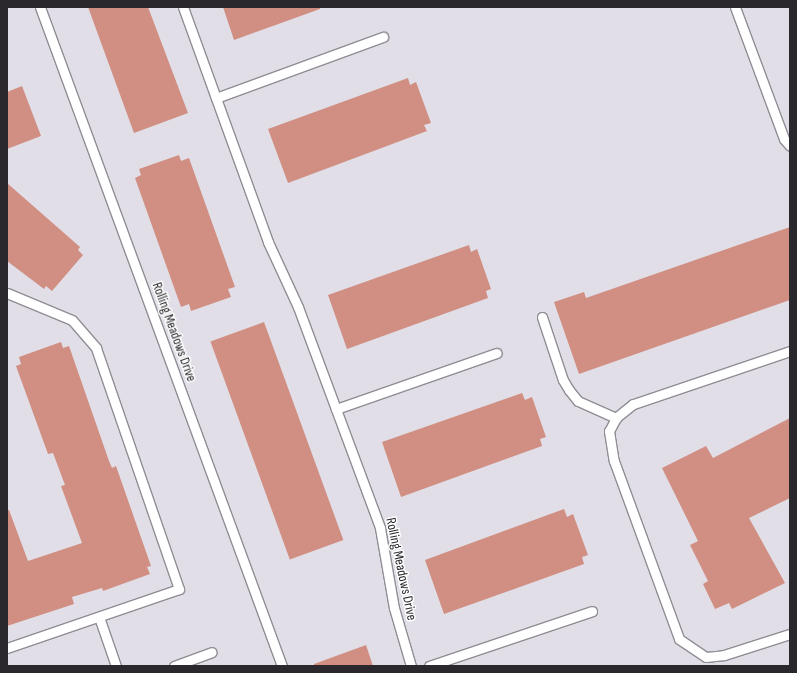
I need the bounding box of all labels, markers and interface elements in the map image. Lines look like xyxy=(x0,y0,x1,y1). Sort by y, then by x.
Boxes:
street label: Rolling Meadows Drive xyxy=(148,280,200,384)
street label: Rolling Meadows Drive xyxy=(382,516,420,622)

